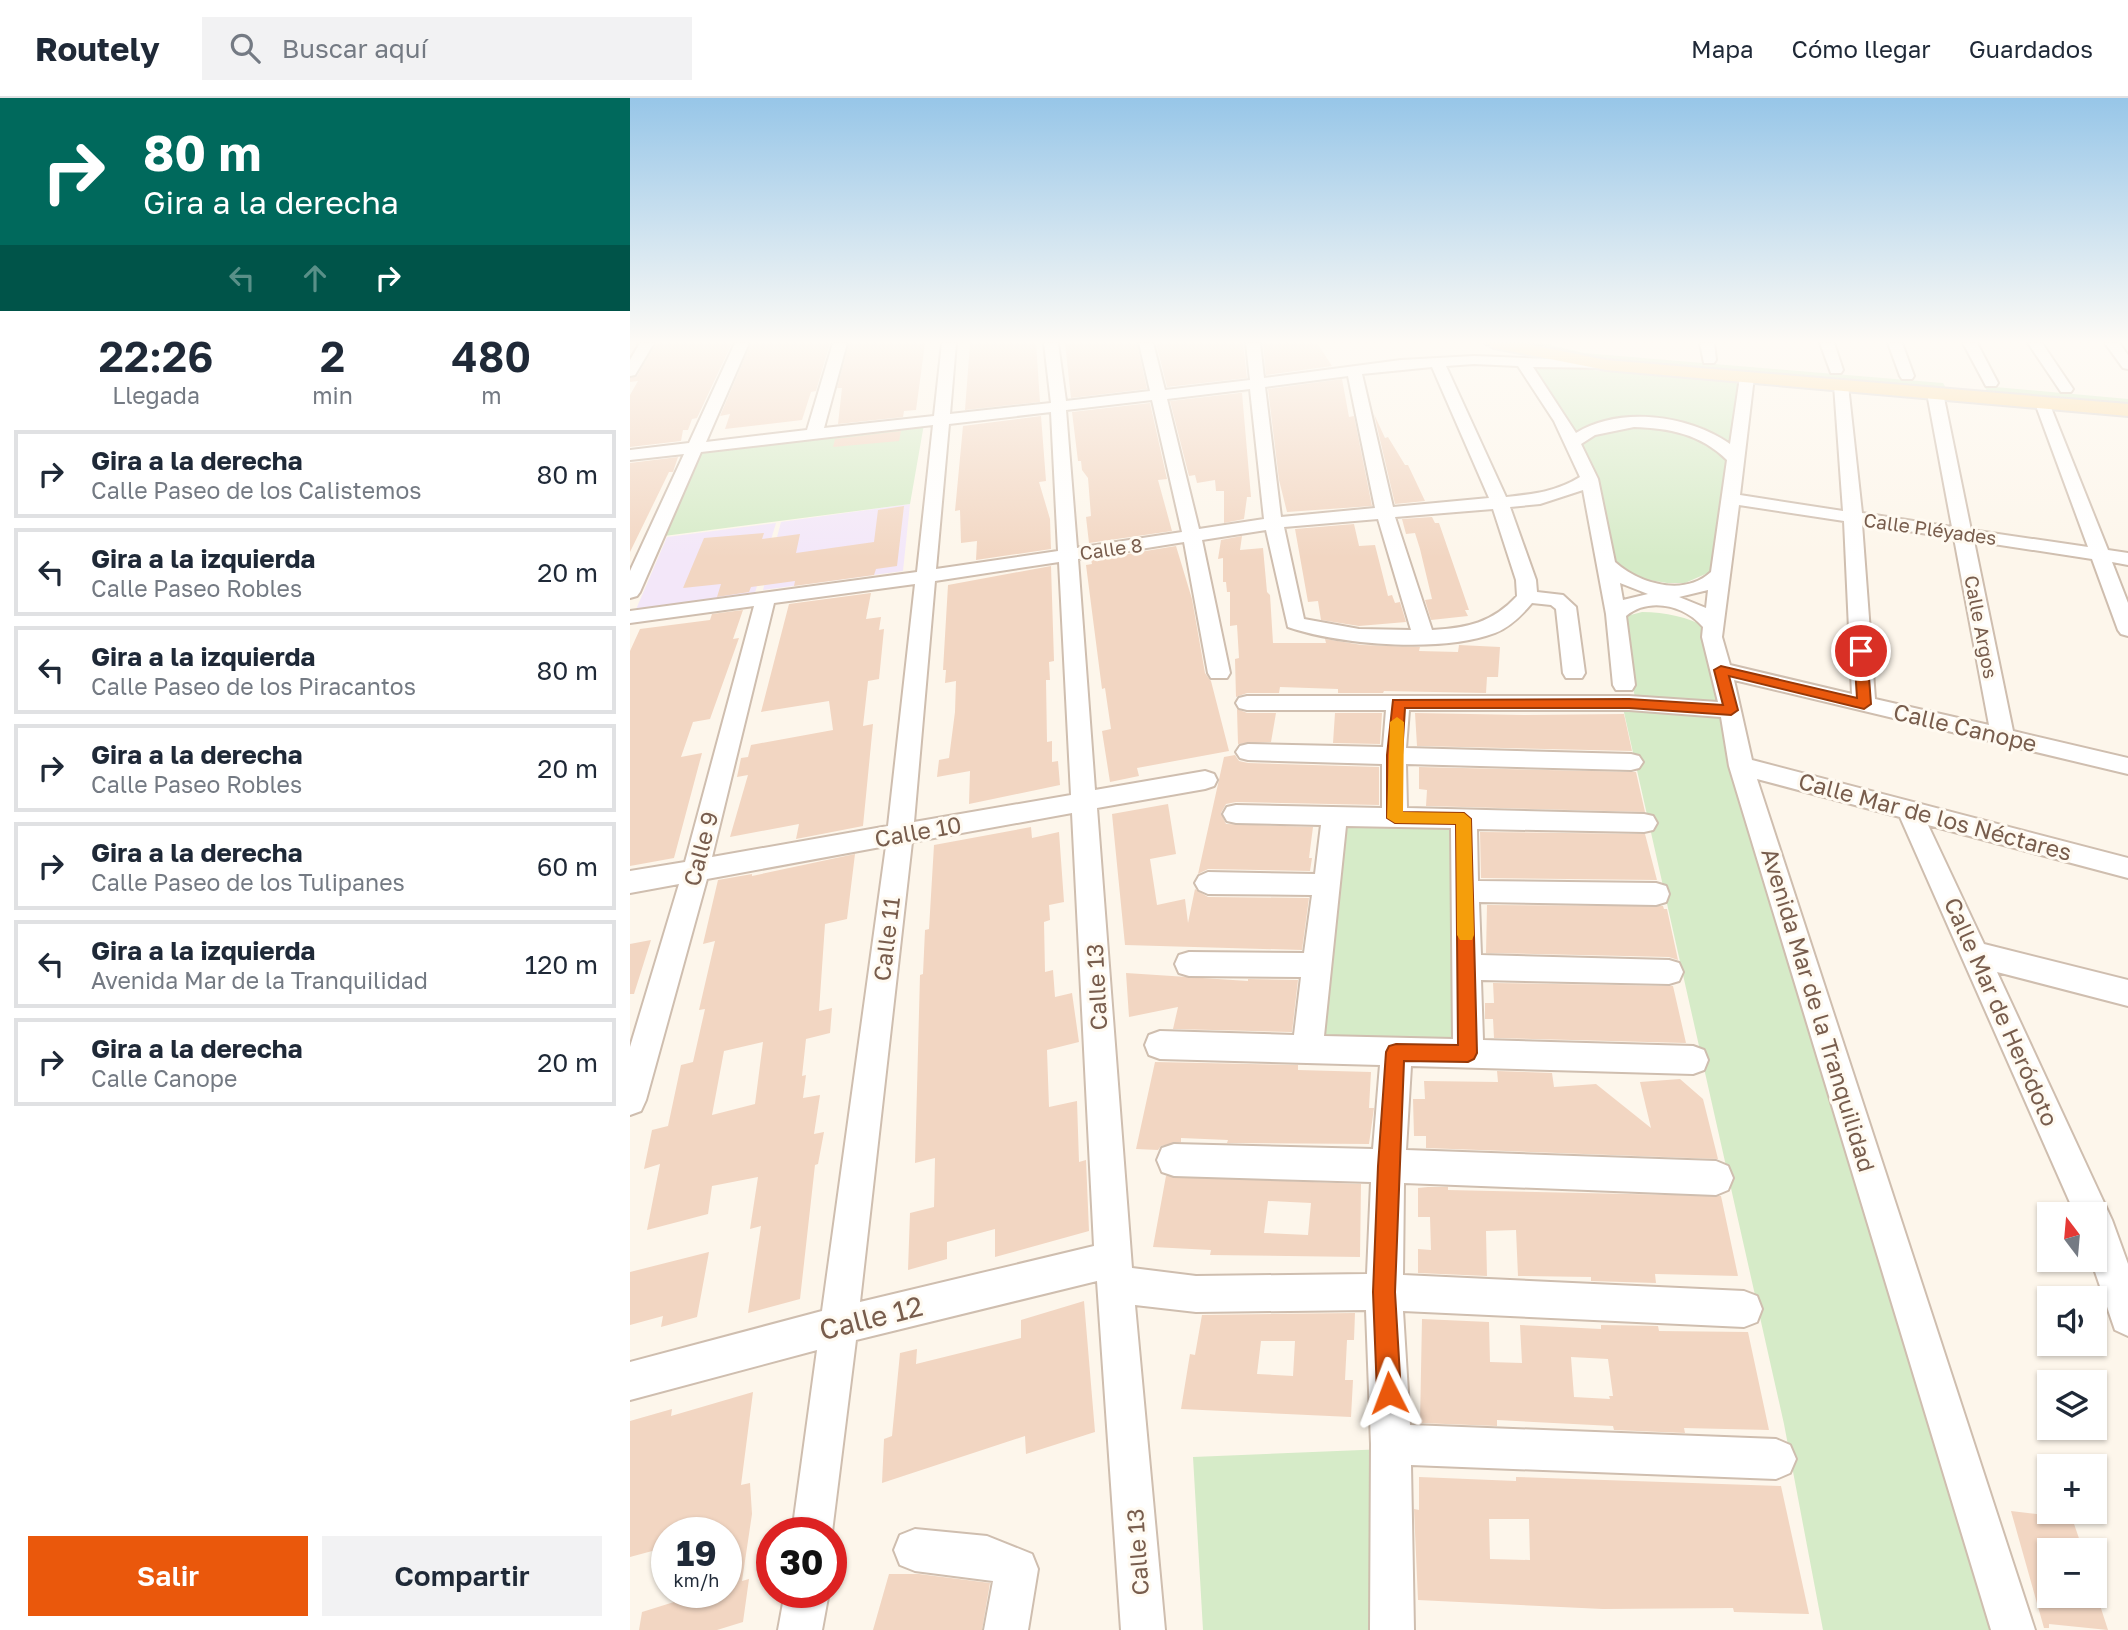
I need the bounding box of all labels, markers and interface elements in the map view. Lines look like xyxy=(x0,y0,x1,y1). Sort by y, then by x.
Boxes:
search box xyxy=(202,17,692,80)
text: Routely xyxy=(35,29,160,68)
icon: search xyxy=(226,29,264,67)
text: Buscar aquí xyxy=(282,33,428,64)
text: Mapa xyxy=(1691,34,1754,63)
text: Cómo llegar xyxy=(1792,34,1931,63)
text: Guardados xyxy=(1969,34,2093,63)
text: 80 m xyxy=(143,123,261,182)
icon: right xyxy=(28,126,119,217)
text: Gira a la derecha xyxy=(143,183,399,221)
icon: left xyxy=(223,259,261,297)
icon: ahead xyxy=(296,259,334,297)
icon: right xyxy=(369,259,407,297)
text: 22:26 xyxy=(99,331,213,381)
text: 2 xyxy=(320,331,345,381)
text: 480 xyxy=(452,331,531,381)
text: Llegada xyxy=(112,381,200,409)
text: min xyxy=(312,381,353,409)
text: m xyxy=(481,381,502,409)
text: Gira a la derecha xyxy=(91,445,303,476)
icon: right xyxy=(32,455,70,493)
text: 80 m xyxy=(537,459,598,490)
text: Calle Paseo de los Calistemos xyxy=(91,476,421,504)
street label: Calle Pléyades xyxy=(1862,508,1998,549)
street label: Calle 8 xyxy=(1078,533,1144,564)
text: Gira a la izquierda xyxy=(91,543,315,574)
icon: left xyxy=(32,553,70,591)
text: 20 m xyxy=(537,557,598,588)
street label: Calle Argos xyxy=(1960,573,2003,680)
text: Calle Paseo Robles xyxy=(91,574,302,602)
pin xyxy=(1831,621,1891,681)
icon: arrive xyxy=(1842,632,1880,670)
text: Gira a la izquierda xyxy=(91,641,315,672)
icon: left xyxy=(32,651,70,689)
text: 80 m xyxy=(537,655,598,686)
text: Calle Paseo de los Piracantos xyxy=(91,672,416,700)
street label: Calle Canope xyxy=(1891,697,2040,757)
text: Gira a la derecha xyxy=(91,739,303,770)
icon: right xyxy=(32,749,70,787)
text: 20 m xyxy=(537,753,598,784)
street label: Calle Mar de los Néctares xyxy=(1796,766,2075,866)
text: Calle Paseo Robles xyxy=(91,770,302,798)
street label: Calle 9 xyxy=(677,808,723,889)
street label: Calle 10 xyxy=(872,810,963,852)
text: Gira a la derecha xyxy=(91,837,303,868)
street label: Avenida Mar de la Tranquilidad xyxy=(1756,845,1882,1175)
icon: right xyxy=(32,847,70,885)
text: 60 m xyxy=(537,851,598,882)
text: Calle Paseo de los Tulipanes xyxy=(91,868,405,896)
street label: Calle Mar de Heródoto xyxy=(1939,893,2065,1130)
street label: Calle 11 xyxy=(867,895,905,983)
text: Gira a la izquierda xyxy=(91,935,315,966)
street label: Calle 13 xyxy=(1080,943,1112,1031)
icon: left xyxy=(32,945,70,983)
text: 120 m xyxy=(525,949,598,980)
text: Avenida Mar de la Tranquilidad xyxy=(91,966,428,994)
text: Gira a la derecha xyxy=(91,1033,303,1064)
icon: right xyxy=(32,1043,70,1081)
text: 20 m xyxy=(537,1047,598,1078)
text: Calle Canope xyxy=(91,1064,237,1092)
north arrow xyxy=(2037,1202,2107,1272)
map controls xyxy=(2037,1202,2107,1608)
button: sound xyxy=(2037,1286,2107,1356)
street label: Calle 12 xyxy=(816,1289,926,1346)
position arrow xyxy=(1352,1356,1426,1430)
button: layers xyxy=(2037,1370,2107,1440)
button: + xyxy=(2037,1454,2107,1524)
street label: Calle 13 xyxy=(1120,1508,1154,1596)
speed limit sign: 30 xyxy=(756,1517,847,1608)
text: 19 xyxy=(676,1532,717,1574)
button: Salir xyxy=(28,1536,308,1616)
button: Compartir xyxy=(322,1536,602,1616)
button: − xyxy=(2037,1538,2107,1608)
text: km/h xyxy=(674,1569,719,1591)

